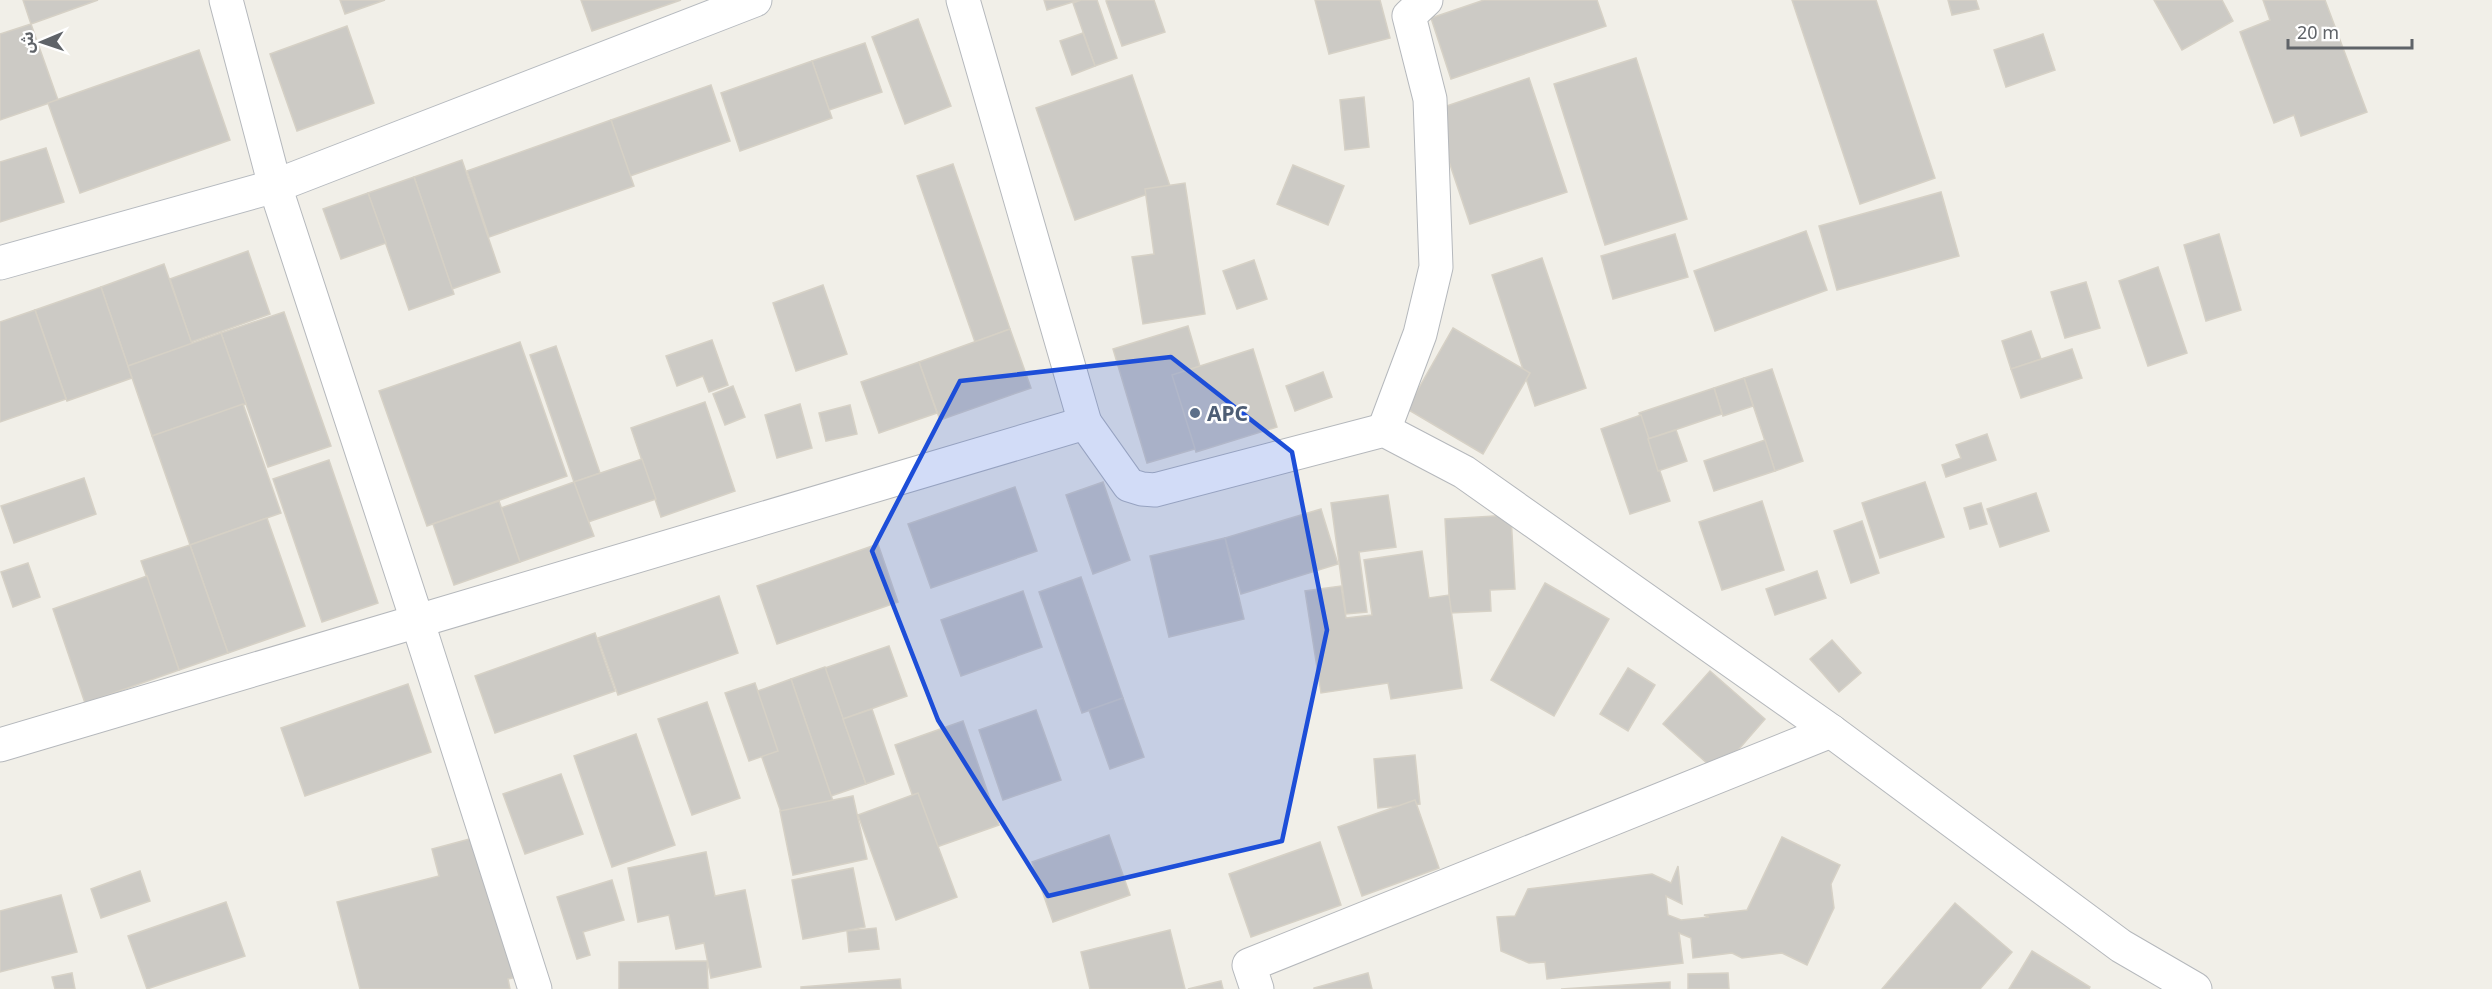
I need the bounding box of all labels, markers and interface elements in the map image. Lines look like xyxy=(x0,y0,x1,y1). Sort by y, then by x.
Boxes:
north arrow xyxy=(12,12,72,72)
scale bar xyxy=(2288,12,2412,50)
text: 20 m xyxy=(2297,20,2339,44)
text: ش xyxy=(16,31,38,54)
place label: APC xyxy=(1207,399,1248,427)
marker: APC xyxy=(1188,406,1202,420)

